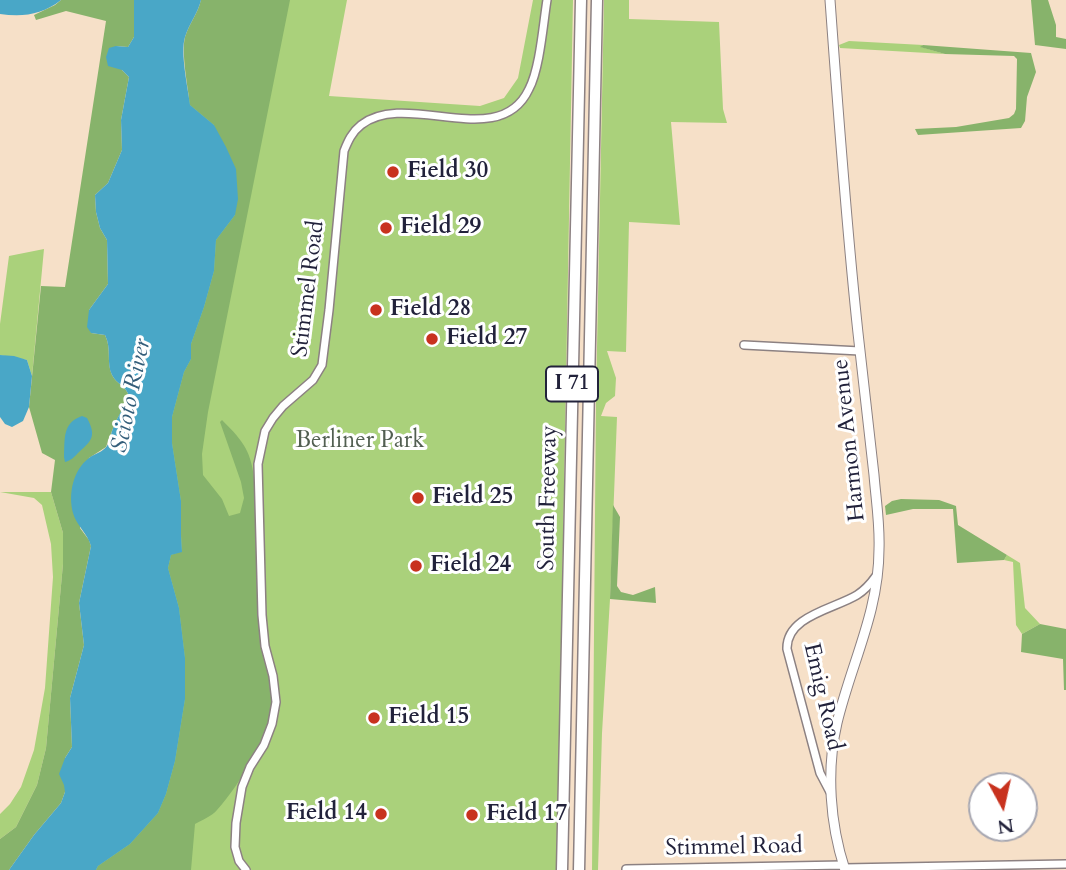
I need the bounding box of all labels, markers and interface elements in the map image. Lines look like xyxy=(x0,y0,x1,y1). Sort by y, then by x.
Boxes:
place label: Field 30 xyxy=(407,158,488,186)
marker: Field 30 xyxy=(385,164,401,180)
place label: Field 29 xyxy=(400,214,481,242)
street label: Stimmel Road xyxy=(287,219,331,359)
marker: Field 29 xyxy=(378,220,394,236)
place label: Field 28 xyxy=(390,296,471,324)
marker: Field 28 xyxy=(368,302,384,318)
place label: Field 27 xyxy=(446,325,527,353)
marker: Field 27 xyxy=(424,331,440,347)
water label: Scioto River xyxy=(106,337,158,455)
street label: Harmon Avenue xyxy=(828,357,872,523)
road number: I 71 xyxy=(546,366,598,402)
street label: South Freeway xyxy=(534,425,564,571)
park label: Berliner Park xyxy=(295,428,425,456)
place label: Field 25 xyxy=(432,484,513,512)
marker: Field 25 xyxy=(410,490,426,506)
place label: Field 24 xyxy=(430,552,511,580)
marker: Field 24 xyxy=(408,558,424,574)
street label: Emig Road xyxy=(796,640,848,754)
place label: Field 15 xyxy=(388,704,469,732)
marker: Field 15 xyxy=(366,710,382,726)
north arrow xyxy=(968,772,1038,842)
place label: Field 14 xyxy=(286,800,367,828)
place label: Field 17 xyxy=(486,801,567,829)
marker: Field 14 xyxy=(373,806,389,822)
marker: Field 17 xyxy=(464,807,480,823)
text: N xyxy=(996,812,1016,840)
street label: Stimmel Road xyxy=(665,833,803,863)

